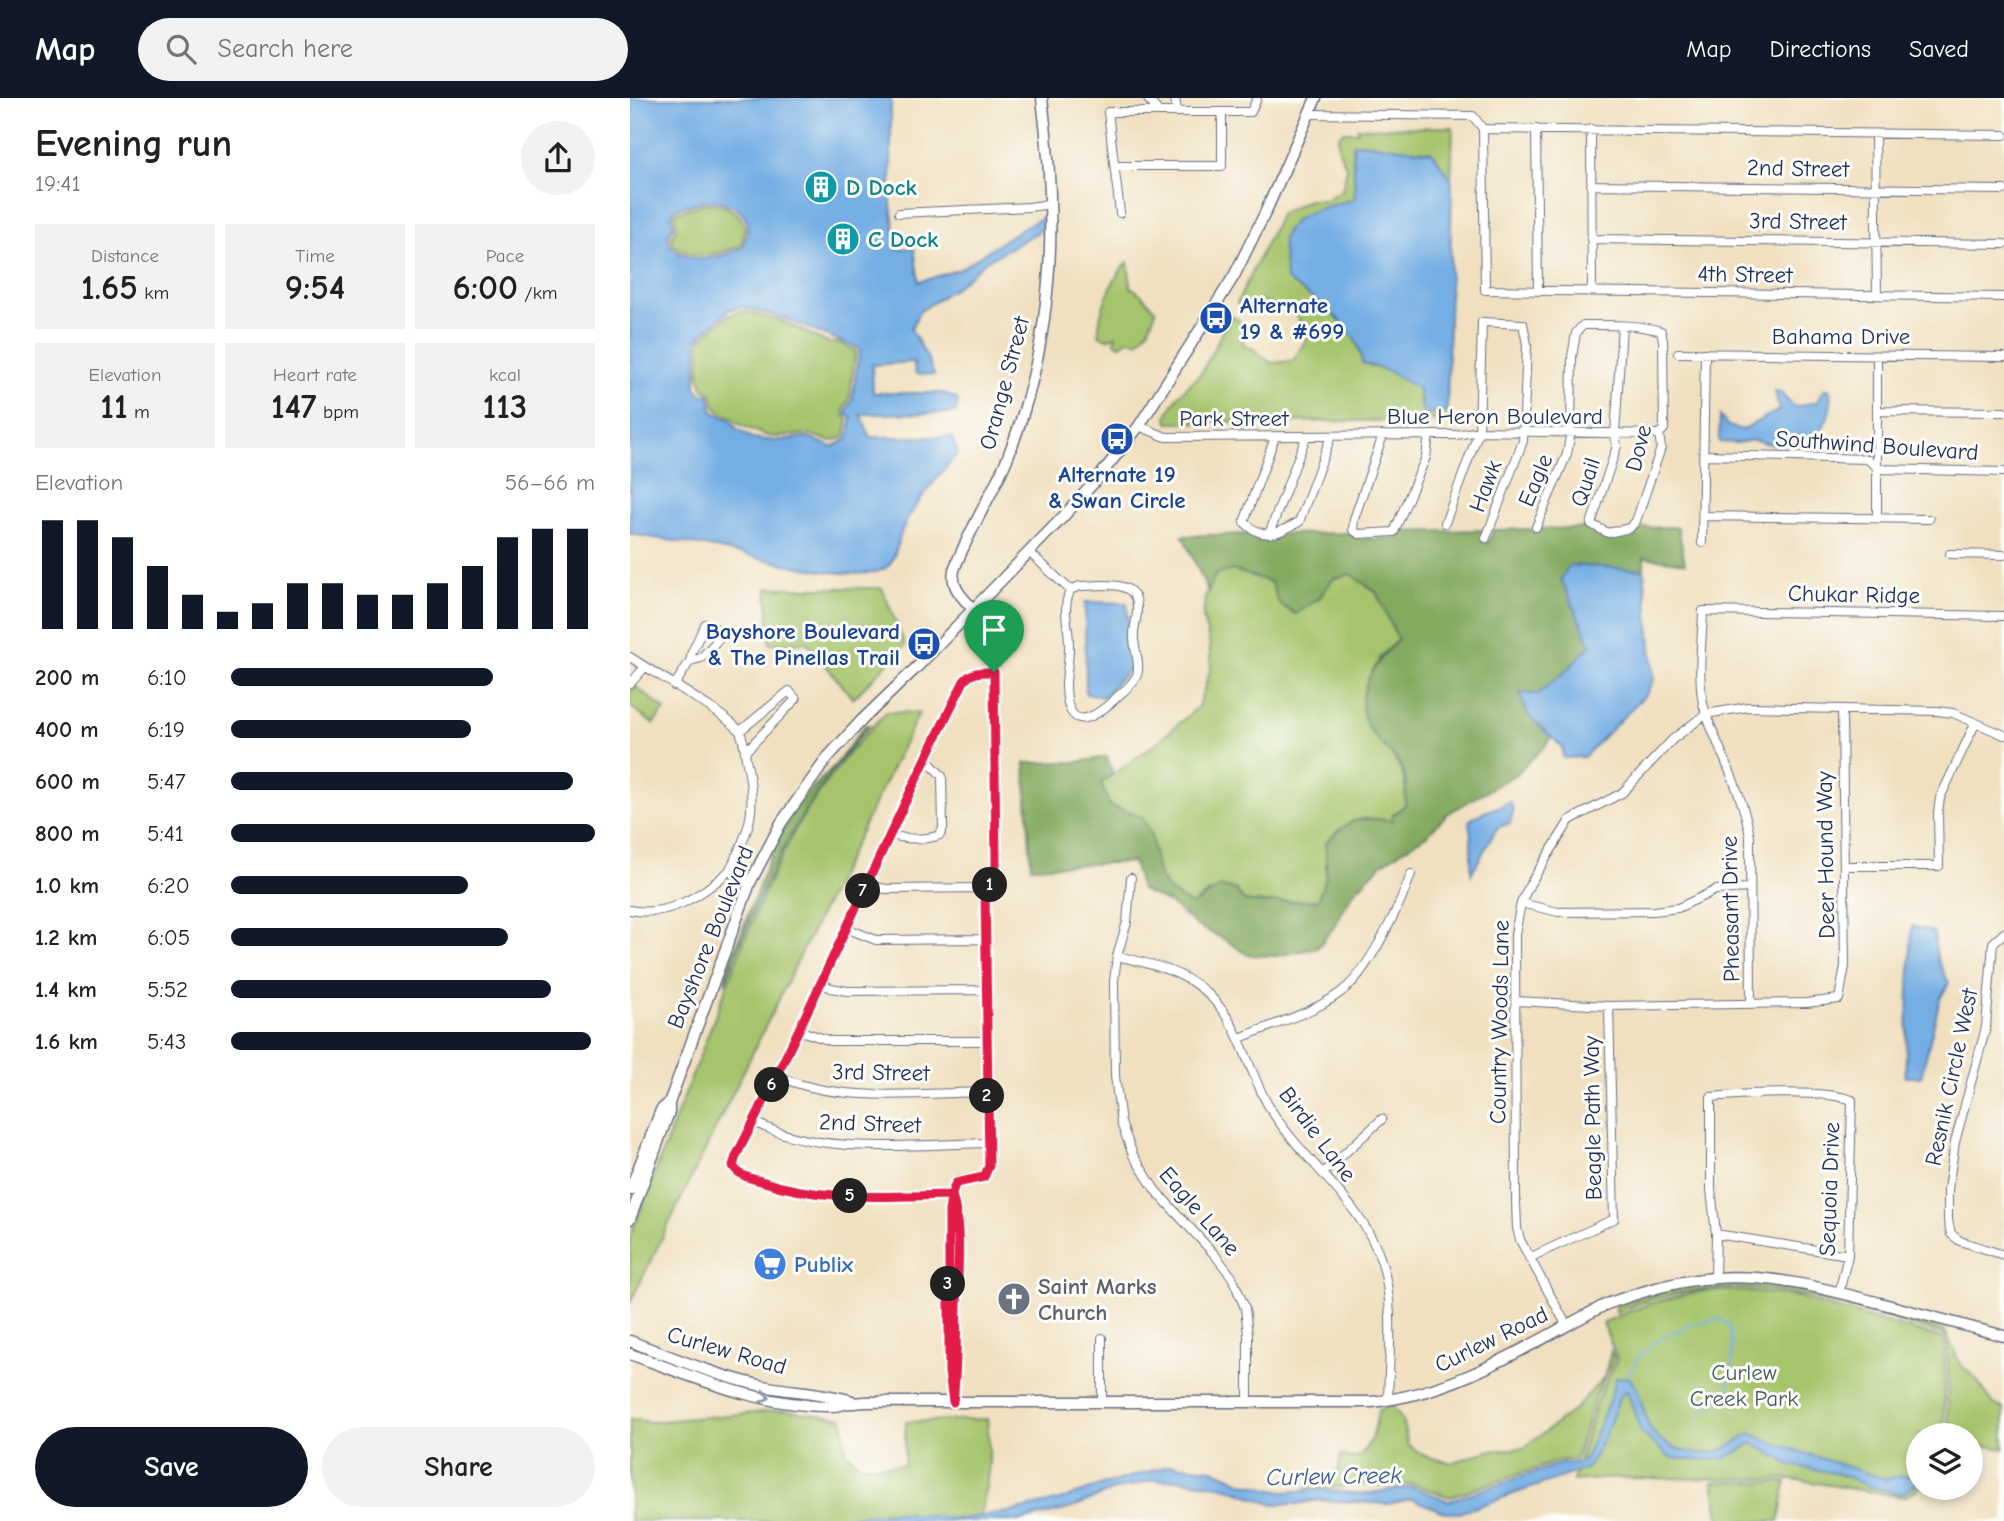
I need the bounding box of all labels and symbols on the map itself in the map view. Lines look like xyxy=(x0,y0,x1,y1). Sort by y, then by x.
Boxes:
street label: 2nd Street xyxy=(1747,154,1851,183)
building icon: D Dock xyxy=(802,168,840,206)
place label: D Dock xyxy=(846,174,917,201)
street label: 3rd Street xyxy=(1749,207,1848,236)
building icon: C Dock xyxy=(824,220,862,258)
place label: C Dock xyxy=(868,226,938,253)
street label: 4th Street xyxy=(1697,260,1794,289)
place label: Alternate 19 & #699 xyxy=(1240,292,1344,345)
bus stop icon: Alternate 19 & #699 xyxy=(1197,299,1235,337)
street label: Orange Street xyxy=(974,312,1036,453)
street label: Bahama Drive xyxy=(1772,323,1910,350)
street label: Blue Heron Boulevard xyxy=(1387,403,1603,430)
street label: Park Street xyxy=(1179,405,1290,432)
bus stop icon: Alternate 19 & Swan Circle xyxy=(1098,420,1136,458)
street label: Dove xyxy=(1620,422,1657,474)
street label: Southwind Boulevard xyxy=(1775,425,1979,466)
street label: Eagle xyxy=(1512,450,1559,511)
street label: Quail xyxy=(1565,454,1606,510)
street label: Hawk xyxy=(1463,456,1508,516)
place label: Alternate 19 & Swan Circle xyxy=(1048,461,1186,514)
street label: Chukar Ridge xyxy=(1788,580,1920,609)
pin xyxy=(964,600,1024,672)
place label: Bayshore Boulevard & The Pinellas Trail xyxy=(706,618,900,671)
bus stop icon: Bayshore Boulevard & The Pinellas Trail xyxy=(905,625,943,663)
street label: Deer Hound Way xyxy=(1811,770,1840,939)
street label: Pheasant Drive xyxy=(1716,836,1745,982)
street label: Bayshore Boulevard xyxy=(661,842,759,1033)
pin: 1 xyxy=(972,868,1008,902)
pin: 7 xyxy=(846,874,880,908)
street label: Country Woods Lane xyxy=(1484,920,1515,1124)
street label: Resnik Circle West xyxy=(1920,985,1984,1168)
street label: Beagle Path Way xyxy=(1578,1035,1607,1201)
street label: 3rd Street xyxy=(832,1058,931,1087)
pin: 6 xyxy=(754,1068,790,1102)
pin: 2 xyxy=(970,1079,1004,1114)
street label: Birdie Lane xyxy=(1273,1082,1362,1187)
street label: 2nd Street xyxy=(818,1108,923,1139)
street label: Sequoia Drive xyxy=(1814,1121,1845,1257)
street label: Eagle Lane xyxy=(1154,1161,1246,1261)
pin: 5 xyxy=(832,1178,868,1214)
supermarket icon: Publix xyxy=(751,1245,789,1283)
place label: Publix xyxy=(794,1251,854,1278)
pin: 3 xyxy=(930,1266,966,1302)
place label: Saint Marks Church xyxy=(1038,1273,1157,1326)
church icon: Saint Marks Church xyxy=(995,1280,1033,1318)
street label: Curlew Road xyxy=(1430,1300,1552,1378)
street label: Curlew Road xyxy=(664,1321,790,1380)
park label: Curlew Creek Park xyxy=(1690,1359,1798,1412)
one-way arrow xyxy=(759,1388,771,1403)
water label: Curlew Creek xyxy=(1266,1461,1402,1491)

